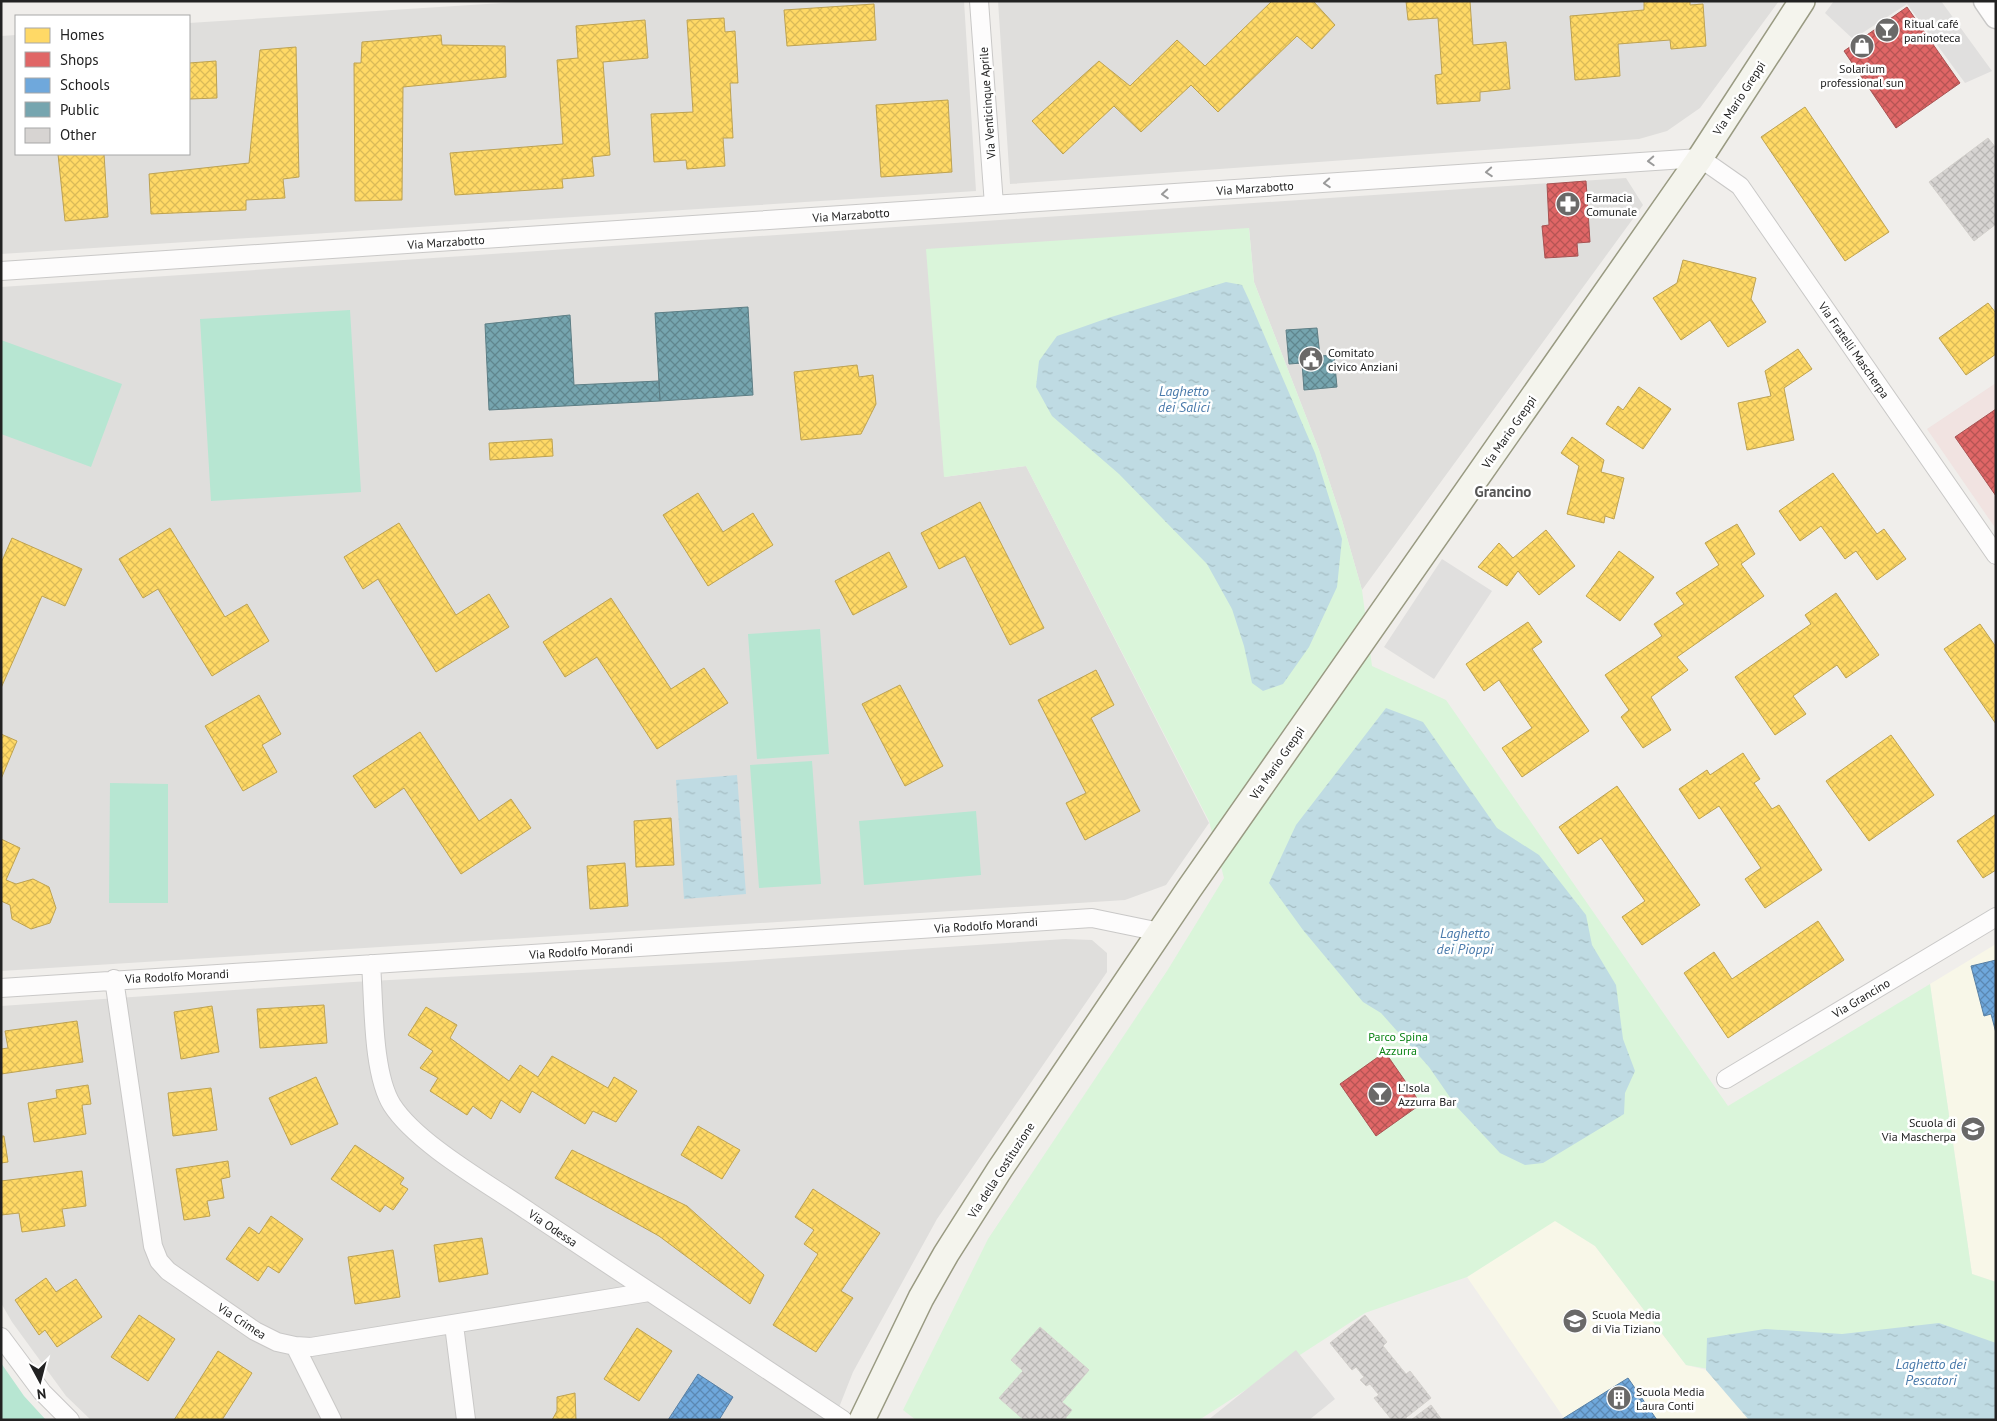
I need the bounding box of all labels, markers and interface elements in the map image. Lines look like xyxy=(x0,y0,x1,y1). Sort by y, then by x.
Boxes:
legend xyxy=(15,15,190,155)
place label: Ritual café paninoteca xyxy=(1904,16,1961,45)
bar icon: Ritual café paninoteca xyxy=(1874,17,1900,43)
text: Homes xyxy=(60,25,104,44)
shop icon: Solarium professional sun xyxy=(1849,33,1875,59)
street label: Via Venticinque Aprile xyxy=(976,46,998,161)
text: Shops xyxy=(60,50,99,69)
street label: Via Mario Greppi xyxy=(1709,58,1769,139)
place label: Solarium professional sun xyxy=(1820,61,1904,90)
text: Schools xyxy=(60,75,110,94)
text: Public xyxy=(60,100,99,119)
text: Other xyxy=(60,125,96,144)
one-way arrow xyxy=(1647,156,1655,167)
one-way arrow xyxy=(1485,166,1493,177)
one-way arrow xyxy=(1323,177,1331,188)
street label: Via Marzabotto xyxy=(1215,178,1294,198)
one-way arrow xyxy=(1161,188,1169,199)
place label: Farmacia Comunale xyxy=(1586,190,1637,219)
pharmacy icon: Farmacia Comunale xyxy=(1555,191,1581,217)
street label: Via Marzabotto xyxy=(811,205,890,225)
street label: Via Marzabotto xyxy=(406,232,485,252)
street label: Via Fratelli Mascherpa xyxy=(1815,298,1893,401)
place label: Comitato civico Anziani xyxy=(1328,345,1398,374)
public building icon: Comitato civico Anziani xyxy=(1298,346,1324,372)
water label: Laghetto dei Salici xyxy=(1158,382,1210,416)
street label: Via Mario Greppi xyxy=(1478,393,1540,472)
district label: Grancino xyxy=(1475,482,1531,501)
street label: Via Mario Greppi xyxy=(1246,724,1308,803)
street label: Via Rodolfo Morandi xyxy=(933,914,1038,936)
water label: Laghetto dei Pioppi xyxy=(1437,924,1494,958)
street label: Via Rodolfo Morandi xyxy=(528,940,633,962)
street label: Via Rodolfo Morandi xyxy=(124,966,229,986)
street label: Via Grancino xyxy=(1829,975,1893,1022)
park label: Parco Spina Azzurra xyxy=(1368,1029,1428,1058)
place label: L'Isola Azzurra Bar xyxy=(1398,1080,1456,1109)
bar icon: L'Isola Azzurra Bar xyxy=(1367,1081,1393,1107)
place label: Scuola di Via Mascherpa xyxy=(1881,1115,1956,1144)
school or university icon: Scuola di Via Mascherpa xyxy=(1960,1116,1986,1142)
street label: Via della Costituzione xyxy=(964,1119,1038,1222)
street label: Via Odessa xyxy=(525,1206,580,1250)
street label: Via Crimea xyxy=(214,1299,269,1342)
place label: Scuola Media di Via Tiziano xyxy=(1592,1307,1661,1336)
school or university icon: Scuola Media di Via Tiziano xyxy=(1562,1308,1588,1334)
water label: Laghetto dei Pescatori xyxy=(1896,1355,1967,1389)
north arrow xyxy=(15,1356,65,1406)
text: N xyxy=(36,1384,47,1403)
place label: Scuola Media Laura Conti xyxy=(1636,1384,1705,1413)
building icon: Scuola Media Laura Conti xyxy=(1606,1385,1632,1411)

